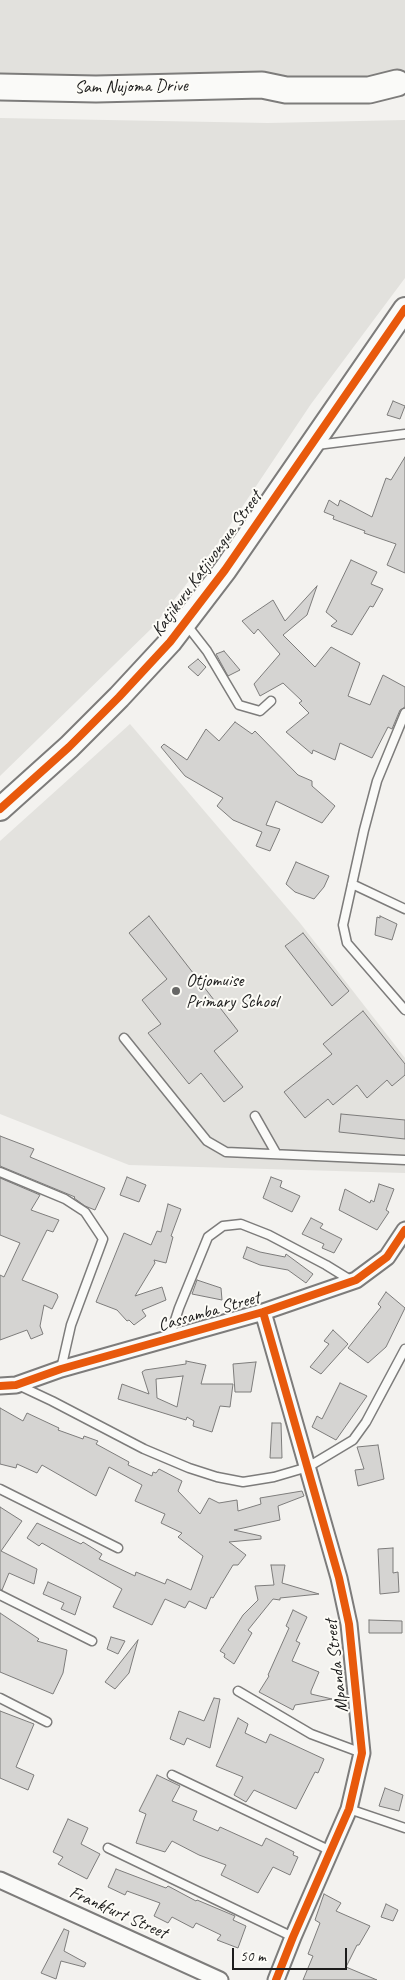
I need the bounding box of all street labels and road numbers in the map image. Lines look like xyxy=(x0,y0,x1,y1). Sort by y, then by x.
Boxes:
street label: Sam Nujoma Drive xyxy=(74,75,188,99)
street label: Katjikuru Katjiuongua Street xyxy=(147,487,267,641)
street label: Cassamba Street xyxy=(156,1287,262,1337)
street label: Mpanda Street xyxy=(321,1618,353,1714)
street label: Frankfurt Street xyxy=(66,1882,170,1944)

